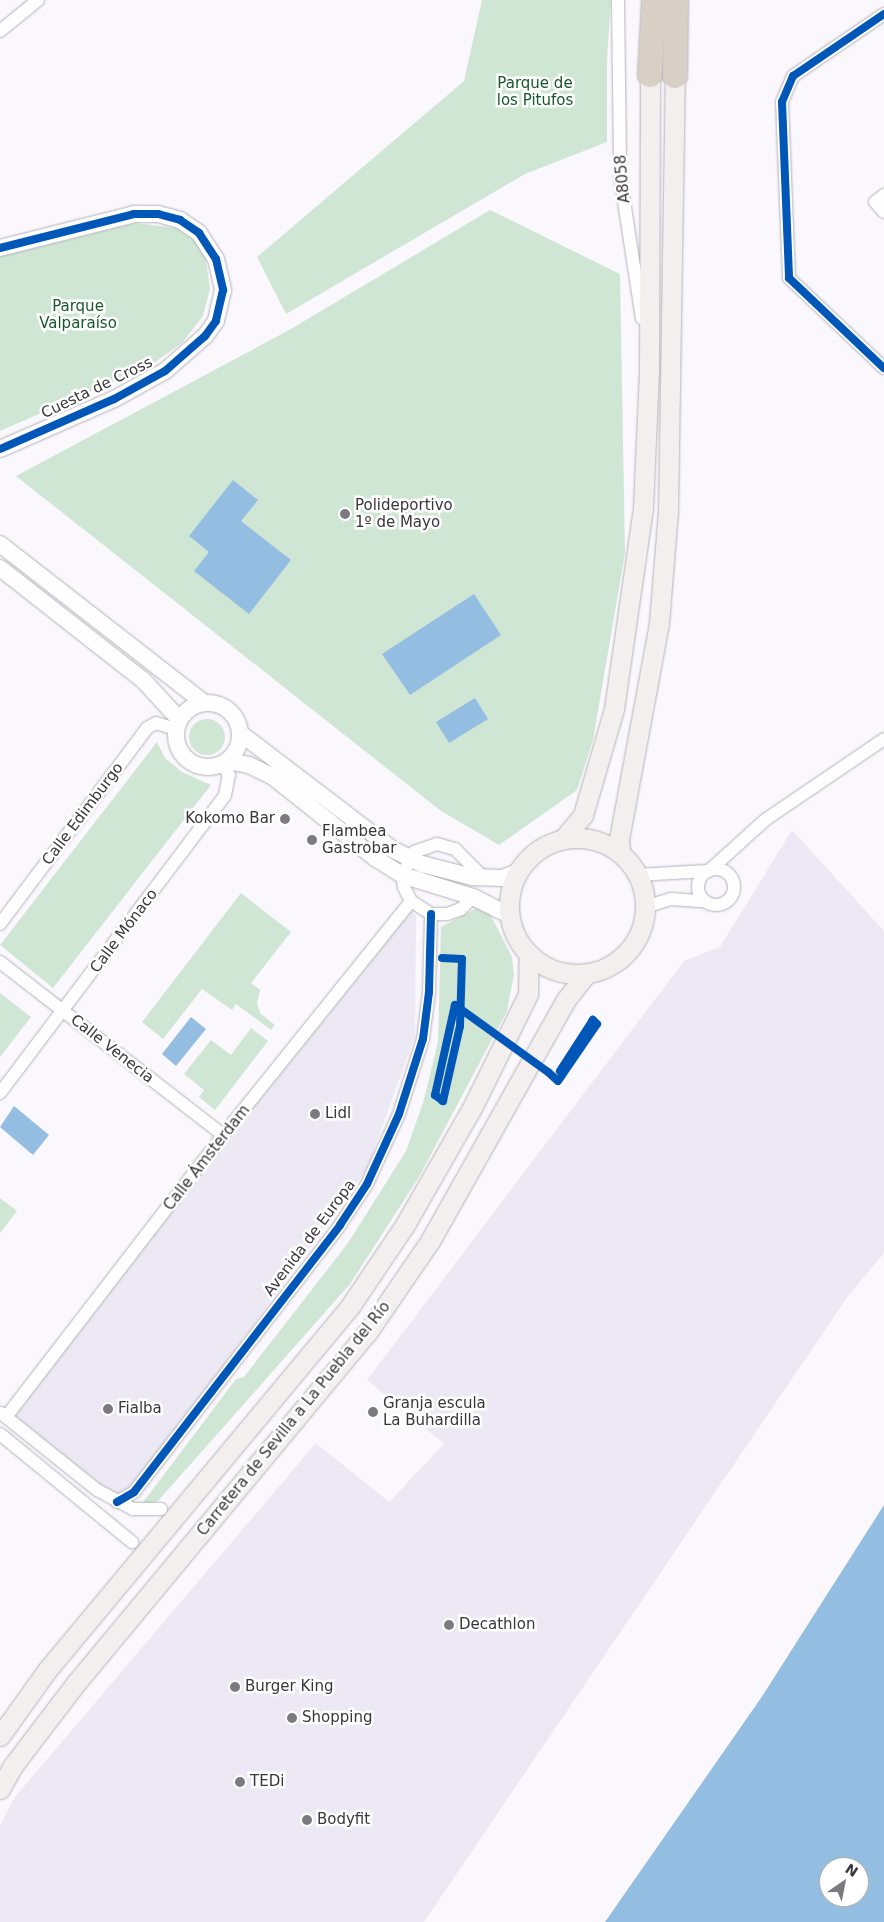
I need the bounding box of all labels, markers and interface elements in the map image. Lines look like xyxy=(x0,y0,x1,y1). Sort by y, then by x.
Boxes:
park label: Parque de los Pitufos xyxy=(497,74,573,109)
street label: A8058 xyxy=(612,154,634,204)
park label: Parque Valparaíso xyxy=(39,297,117,332)
street label: Cuesta de Cross xyxy=(38,353,156,423)
place label: Polideportivo 1º de Mayo xyxy=(355,496,453,531)
marker: Polideportivo 1º de Mayo xyxy=(339,508,351,520)
street label: Calle Edimburgo xyxy=(39,759,127,869)
place label: Kokomo Bar xyxy=(185,810,275,828)
marker: Kokomo Bar xyxy=(279,813,291,825)
place label: Flambea Gastrobar xyxy=(322,822,396,857)
marker: Flambea Gastrobar xyxy=(306,834,318,846)
street label: Calle Mónaco xyxy=(87,886,161,976)
street label: Calle Venecia xyxy=(67,1011,157,1087)
street label: Calle Ámsterdam xyxy=(160,1102,254,1214)
place label: Lidl xyxy=(325,1105,351,1123)
marker: Lidl xyxy=(309,1108,321,1120)
street label: Avenida de Europa xyxy=(260,1176,360,1300)
street label: Carretera de Sevilla a La Puebla del Río xyxy=(194,1298,394,1540)
place label: Granja escula La Buhardilla xyxy=(383,1394,486,1429)
place label: Fialba xyxy=(118,1400,162,1418)
marker: Fialba xyxy=(102,1403,114,1415)
marker: Granja escula La Buhardilla xyxy=(367,1406,379,1418)
place label: Decathlon xyxy=(459,1616,535,1634)
marker: Decathlon xyxy=(443,1619,455,1631)
place label: Burger King xyxy=(245,1678,333,1696)
marker: Burger King xyxy=(229,1681,241,1693)
place label: Shopping xyxy=(302,1709,372,1727)
marker: Shopping xyxy=(286,1712,298,1724)
place label: TEDi xyxy=(250,1773,284,1791)
marker: TEDi xyxy=(234,1776,246,1788)
place label: Bodyfit xyxy=(317,1811,370,1829)
marker: Bodyfit xyxy=(301,1814,313,1826)
north arrow xyxy=(819,1857,869,1907)
text: N xyxy=(842,1860,861,1880)

